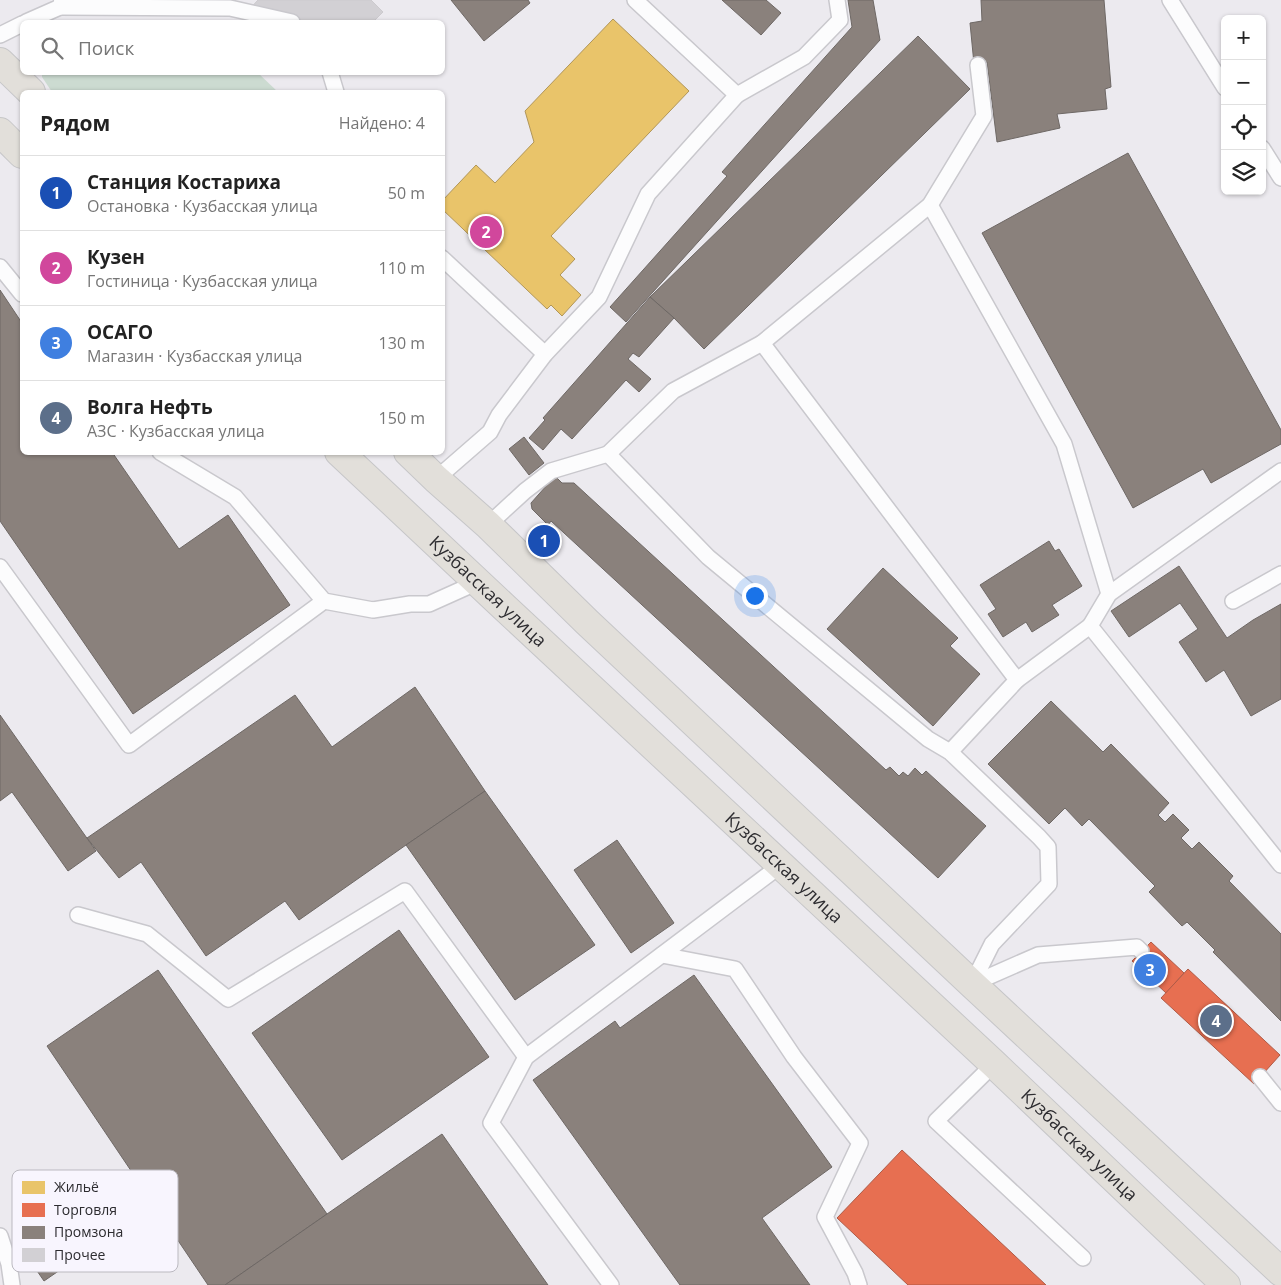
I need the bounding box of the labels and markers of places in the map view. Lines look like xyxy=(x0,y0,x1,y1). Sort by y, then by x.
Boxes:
pin: 2 xyxy=(470,213,502,251)
pin: 1 xyxy=(528,522,560,560)
pin: 3 xyxy=(1134,951,1166,989)
pin: 4 xyxy=(1200,1002,1232,1040)

